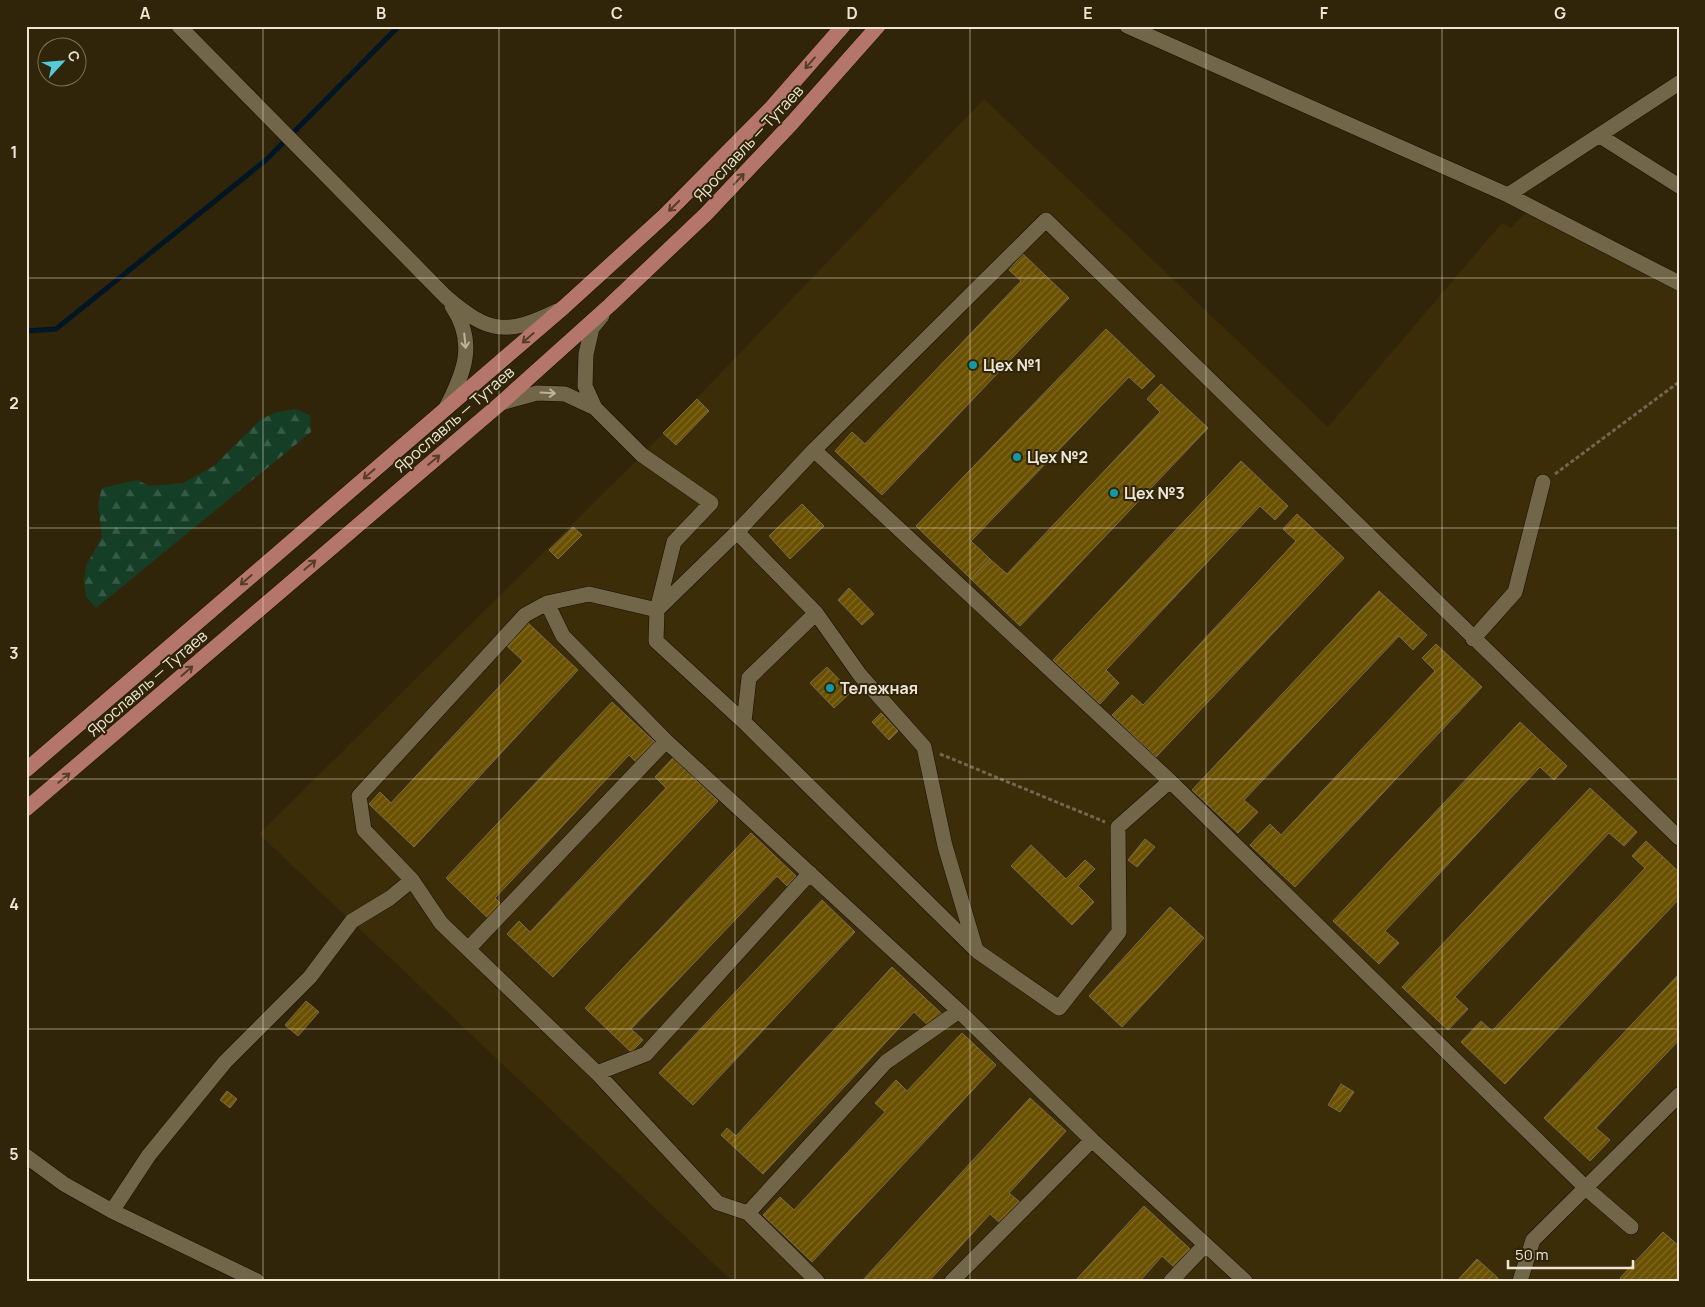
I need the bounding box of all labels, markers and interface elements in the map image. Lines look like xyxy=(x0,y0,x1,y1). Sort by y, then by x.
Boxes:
text: A xyxy=(140,2,151,24)
text: B xyxy=(376,2,386,24)
text: C xyxy=(611,2,623,24)
text: D xyxy=(846,2,858,24)
text: E xyxy=(1083,2,1093,24)
text: F xyxy=(1320,2,1329,24)
text: G xyxy=(1554,2,1566,24)
north arrow xyxy=(38,38,88,88)
text: С xyxy=(63,47,85,65)
one-way arrow xyxy=(805,56,816,69)
street label: Ярославль — Тутаев xyxy=(688,79,808,206)
text: 1 xyxy=(10,141,18,163)
one-way arrow xyxy=(733,173,745,185)
one-way arrow xyxy=(668,200,681,212)
one-way arrow xyxy=(460,332,470,348)
one-way arrow xyxy=(521,332,534,344)
place label: Цех №1 xyxy=(983,354,1042,376)
marker: Цех №1 xyxy=(967,359,979,371)
street label: Ярославль — Тутаев xyxy=(389,360,519,477)
one-way arrow xyxy=(540,389,556,398)
text: 2 xyxy=(9,392,19,414)
place label: Цех №2 xyxy=(1027,446,1088,468)
marker: Цех №2 xyxy=(1011,451,1023,463)
one-way arrow xyxy=(427,454,440,466)
one-way arrow xyxy=(362,468,375,480)
place label: Цех №3 xyxy=(1124,482,1185,504)
marker: Цех №3 xyxy=(1108,487,1120,499)
one-way arrow xyxy=(303,560,316,571)
one-way arrow xyxy=(239,574,252,586)
street label: Ярославль — Тутаев xyxy=(82,624,212,741)
text: 3 xyxy=(9,642,19,664)
one-way arrow xyxy=(180,666,193,677)
place label: Тележная xyxy=(840,677,918,699)
marker: Тележная xyxy=(824,682,836,694)
one-way arrow xyxy=(57,772,70,783)
text: 4 xyxy=(9,893,19,915)
text: 5 xyxy=(9,1143,19,1165)
scale bar xyxy=(1508,1237,1632,1269)
text: 50 m xyxy=(1515,1244,1549,1265)

